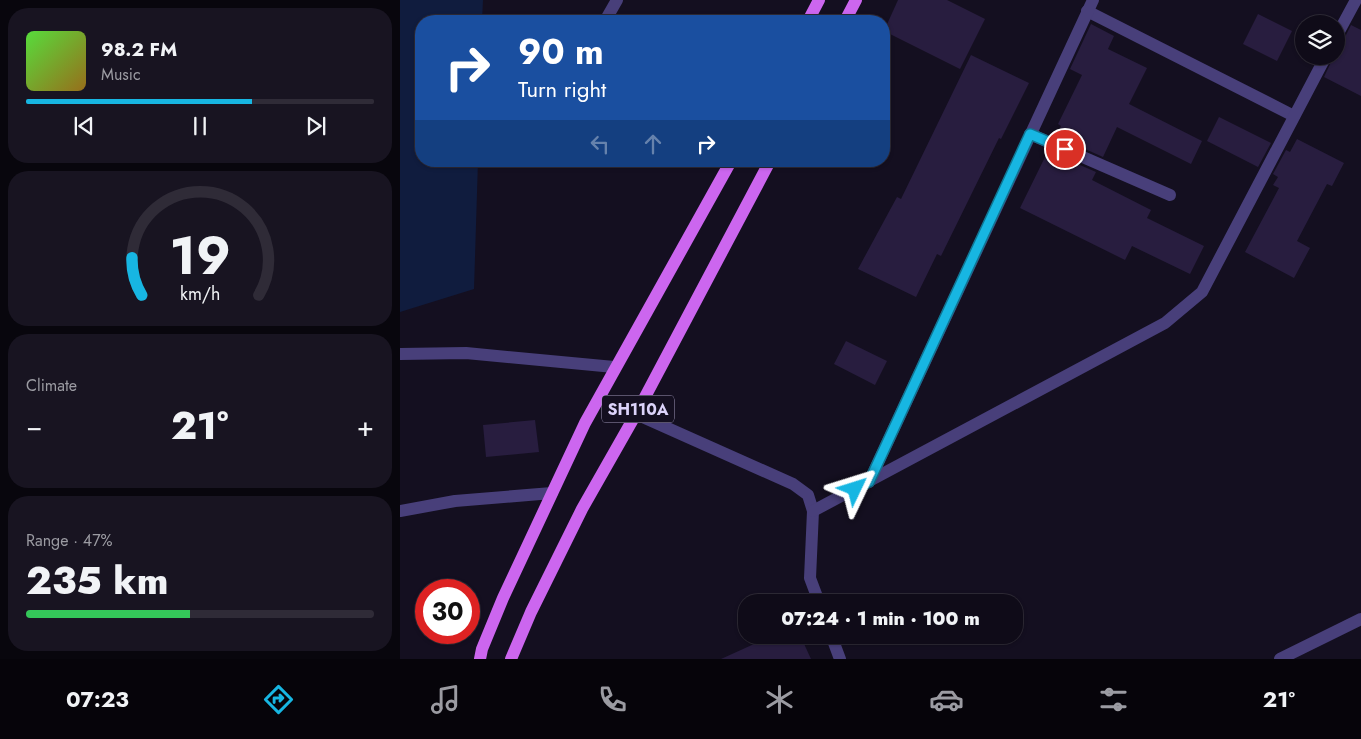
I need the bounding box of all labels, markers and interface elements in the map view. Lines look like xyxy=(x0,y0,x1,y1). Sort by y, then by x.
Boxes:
map controls xyxy=(1295,15,1345,65)
button: layers xyxy=(1295,15,1345,65)
text: 90 m xyxy=(518,27,604,77)
icon: right xyxy=(435,35,500,100)
text: 98.2 FM xyxy=(101,36,177,63)
text: Music xyxy=(101,63,141,86)
text: Turn right xyxy=(518,73,606,105)
icon: previous xyxy=(70,112,98,140)
icon: pause xyxy=(186,112,214,140)
icon: next xyxy=(302,112,330,140)
pin xyxy=(1044,128,1086,170)
icon: left xyxy=(586,130,614,158)
icon: ahead xyxy=(639,130,667,158)
icon: right xyxy=(692,130,720,158)
icon: arrive xyxy=(1051,135,1079,163)
text: 19 xyxy=(169,218,231,294)
text: km/h xyxy=(180,281,220,307)
text: Climate xyxy=(26,374,77,397)
road number: SH110A xyxy=(602,396,674,422)
text: 21° xyxy=(171,398,228,453)
text: − xyxy=(26,406,43,447)
text: + xyxy=(357,406,374,447)
position arrow xyxy=(828,462,880,514)
text: Range · 47% xyxy=(26,529,113,552)
text: 235 km xyxy=(26,553,168,608)
speed limit sign: 30 xyxy=(415,579,480,644)
text: 07:24 · 1 min · 100 m xyxy=(781,605,980,632)
icon: directions xyxy=(261,682,296,717)
icon: music xyxy=(428,682,463,717)
icon: phone xyxy=(595,682,630,717)
icon: climate xyxy=(762,682,797,717)
icon: car xyxy=(929,682,964,717)
icon: filters xyxy=(1096,682,1131,717)
text: 07:23 xyxy=(66,683,129,715)
text: 21° xyxy=(1263,683,1295,715)

